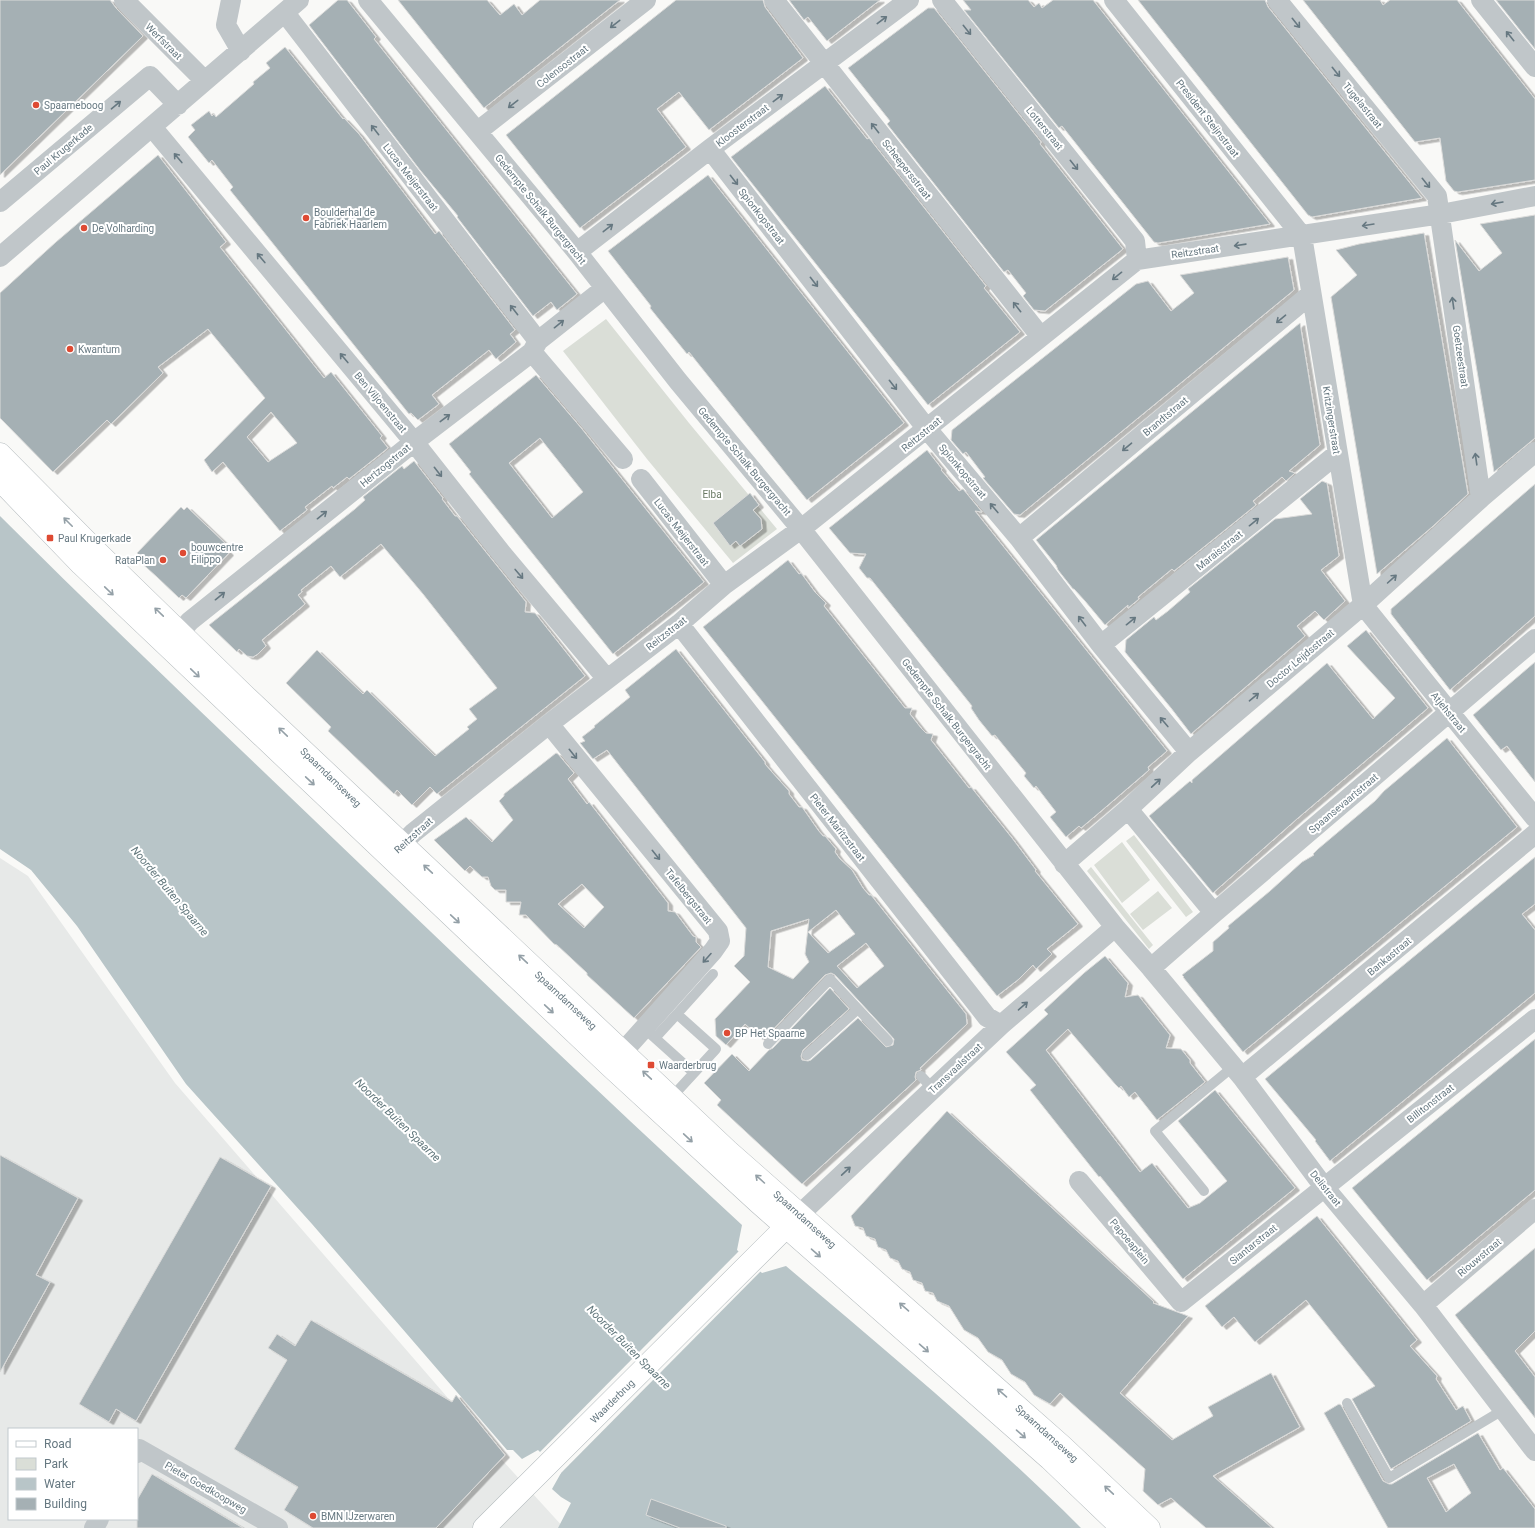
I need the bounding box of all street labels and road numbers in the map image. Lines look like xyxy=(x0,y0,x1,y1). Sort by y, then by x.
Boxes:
street label: Werfstraat xyxy=(143,21,184,62)
street label: Colensostraat xyxy=(534,43,590,90)
street label: President Steijnstraat xyxy=(1174,77,1241,159)
street label: Tugelastraat xyxy=(1341,80,1384,130)
street label: Kloosterstraat xyxy=(714,102,771,149)
street label: Lotterstraat xyxy=(1024,105,1065,152)
street label: Paul Krugerkade xyxy=(32,122,95,177)
street label: Scheepersstraat xyxy=(880,137,933,201)
street label: Lucas Meijerstraat xyxy=(381,141,440,213)
street label: Gedempte Schalk Burgergracht xyxy=(493,152,588,266)
street label: Spionkopstraat xyxy=(737,186,787,246)
street label: Reitzstraat xyxy=(1171,243,1220,260)
street label: Goetzeestraat xyxy=(1451,324,1470,388)
street label: Ben Viljoenstraat xyxy=(352,370,409,435)
street label: Kritzingerstraat xyxy=(1321,385,1342,455)
street label: Brandtstraat xyxy=(1141,394,1190,438)
street label: Gedempte Schalk Burgergracht xyxy=(696,405,793,518)
street label: Reitzstraat xyxy=(899,415,943,454)
street label: Hertzogstraat xyxy=(358,442,413,489)
street label: Spionkopstraat xyxy=(937,442,988,501)
street label: Lucas Meijerstraat xyxy=(652,496,711,568)
street label: Maraisstraat xyxy=(1194,528,1245,572)
street label: Reitzstraat xyxy=(644,614,689,652)
street label: Doctor Leijdsstraat xyxy=(1264,627,1336,690)
street label: Gedempte Schalk Burgergracht xyxy=(900,656,993,772)
street label: Atjehstraat xyxy=(1429,690,1468,735)
street label: Spaarndamseweg xyxy=(298,746,363,809)
street label: Spaansevaartstraat xyxy=(1307,771,1380,835)
street label: Pieter Maritzstraat xyxy=(808,791,867,863)
street label: Reitzstraat xyxy=(392,815,435,855)
street label: Tafelbergstraat xyxy=(663,867,714,926)
street label: Bankastraat xyxy=(1365,935,1413,978)
street label: Spaarndamseweg xyxy=(533,969,599,1032)
street label: Transvaalstraat xyxy=(926,1041,984,1096)
street label: Billitonstraat xyxy=(1405,1082,1456,1125)
street label: Delistraat xyxy=(1308,1168,1343,1208)
street label: Spaarndamseweg xyxy=(771,1188,838,1250)
street label: Papoeaplein xyxy=(1108,1217,1152,1266)
street label: Siantarstraat xyxy=(1228,1222,1279,1267)
street label: Riouwstraat xyxy=(1455,1236,1503,1279)
street label: Waarderbrug xyxy=(588,1377,637,1426)
street label: Spaarndamseweg xyxy=(1013,1402,1080,1464)
street label: Pieter Goedkoopweg xyxy=(163,1460,249,1515)

